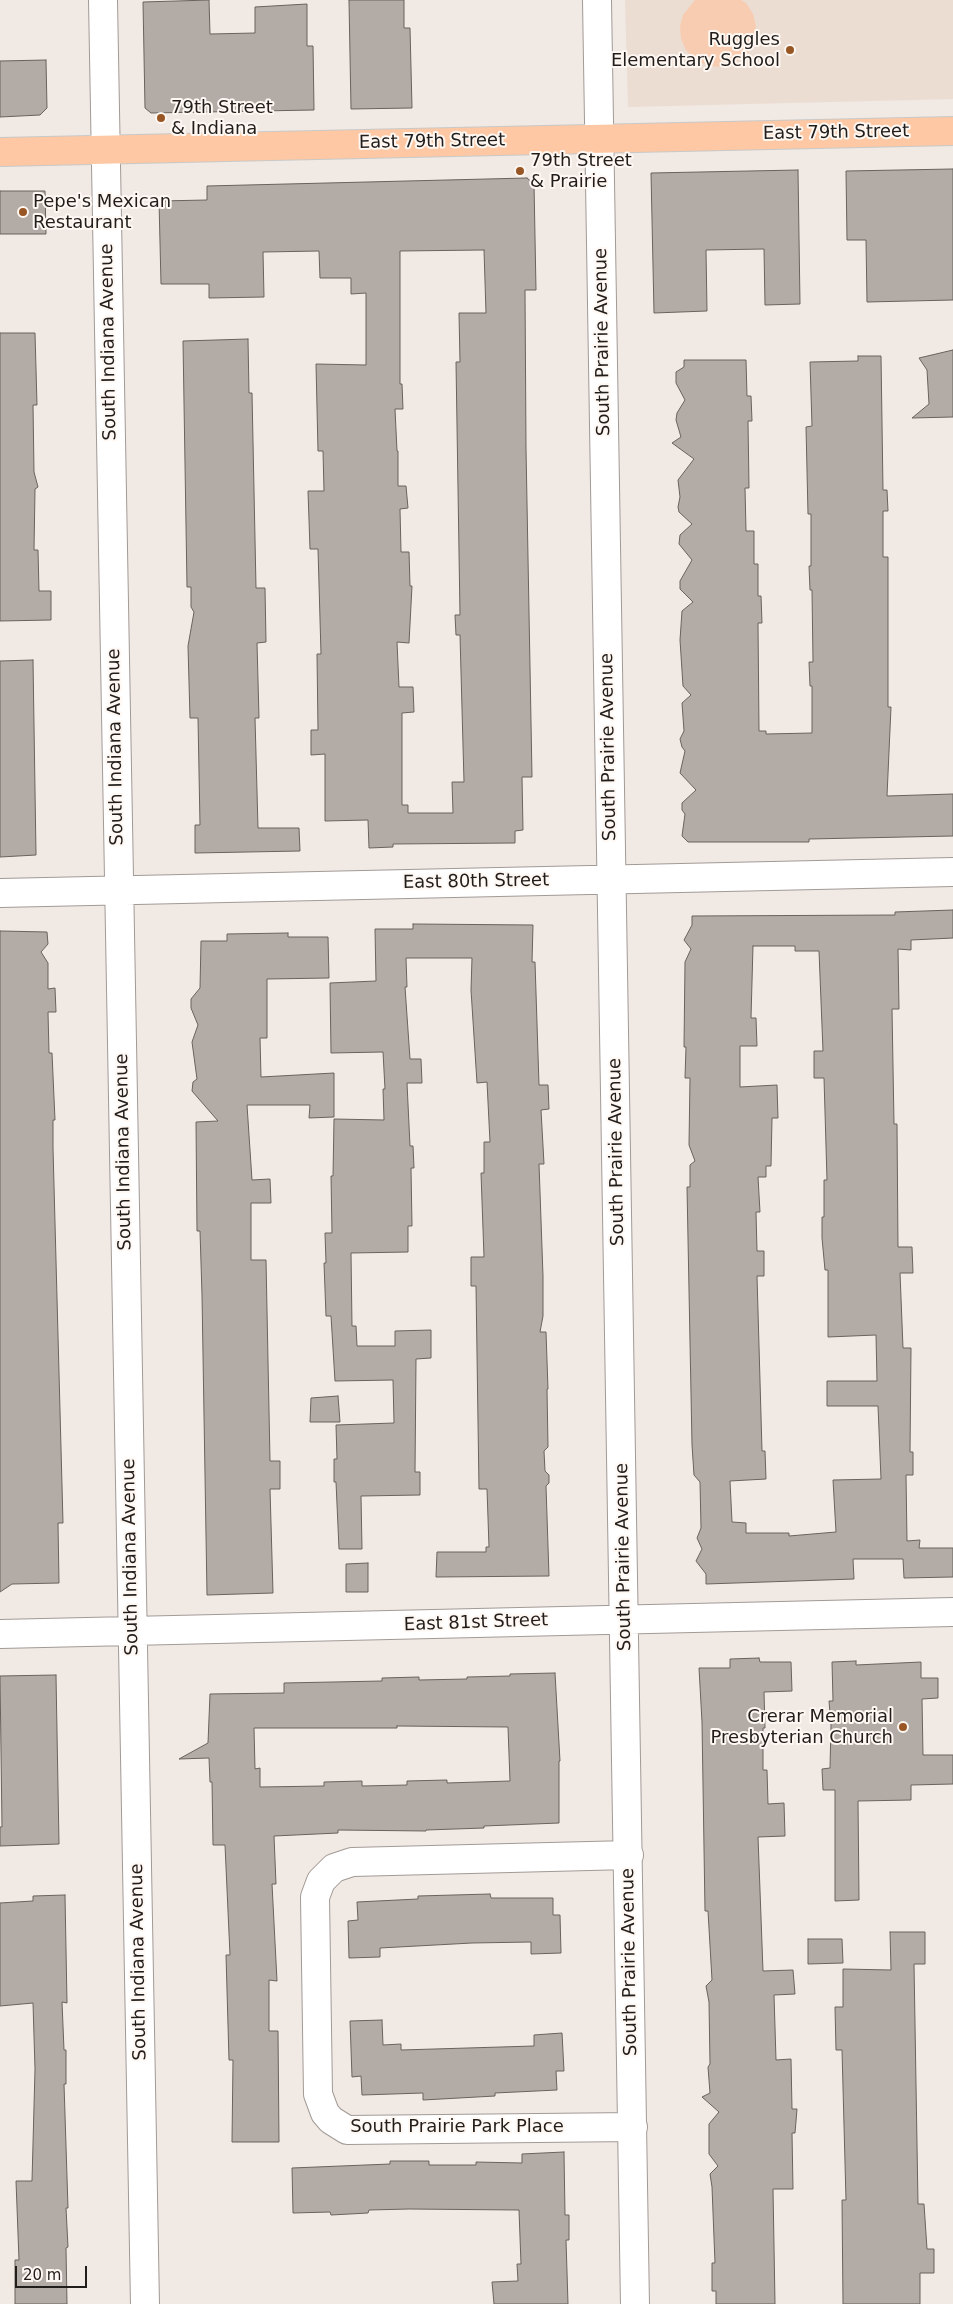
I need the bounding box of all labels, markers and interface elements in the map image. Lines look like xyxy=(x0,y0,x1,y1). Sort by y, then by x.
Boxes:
place label: Ruggles Elementary School xyxy=(611,29,780,72)
marker: Ruggles Elementary School xyxy=(784,44,796,56)
place label: 79th Street & Indiana xyxy=(171,97,273,140)
marker: 79th Street & Indiana xyxy=(155,112,167,124)
street label: East 79th Street xyxy=(763,121,909,145)
street label: East 79th Street xyxy=(359,130,505,154)
place label: 79th Street & Prairie xyxy=(530,150,632,192)
marker: 79th Street & Prairie xyxy=(514,165,526,177)
place label: Pepe's Mexican Restaurant xyxy=(33,191,171,233)
marker: Pepe's Mexican Restaurant xyxy=(17,206,29,218)
street label: South Indiana Avenue xyxy=(96,243,122,441)
street label: South Prairie Avenue xyxy=(591,248,615,436)
street label: South Indiana Avenue xyxy=(103,648,129,846)
street label: South Prairie Avenue xyxy=(597,653,621,841)
street label: East 80th Street xyxy=(403,870,549,894)
street label: South Indiana Avenue xyxy=(111,1053,137,1251)
street label: South Prairie Avenue xyxy=(605,1058,629,1246)
street label: South Indiana Avenue xyxy=(118,1458,144,1656)
street label: South Prairie Avenue xyxy=(612,1463,636,1651)
street label: East 81st Street xyxy=(404,1610,548,1636)
place label: Crerar Memorial Presbyterian Church xyxy=(711,1706,893,1748)
marker: Crerar Memorial Presbyterian Church xyxy=(897,1721,909,1733)
street label: South Indiana Avenue xyxy=(126,1863,152,2061)
street label: South Prairie Avenue xyxy=(618,1868,642,2056)
street label: South Prairie Park Place xyxy=(350,2116,564,2138)
scale bar xyxy=(18,2256,90,2288)
text: 20 m xyxy=(23,2266,61,2284)

